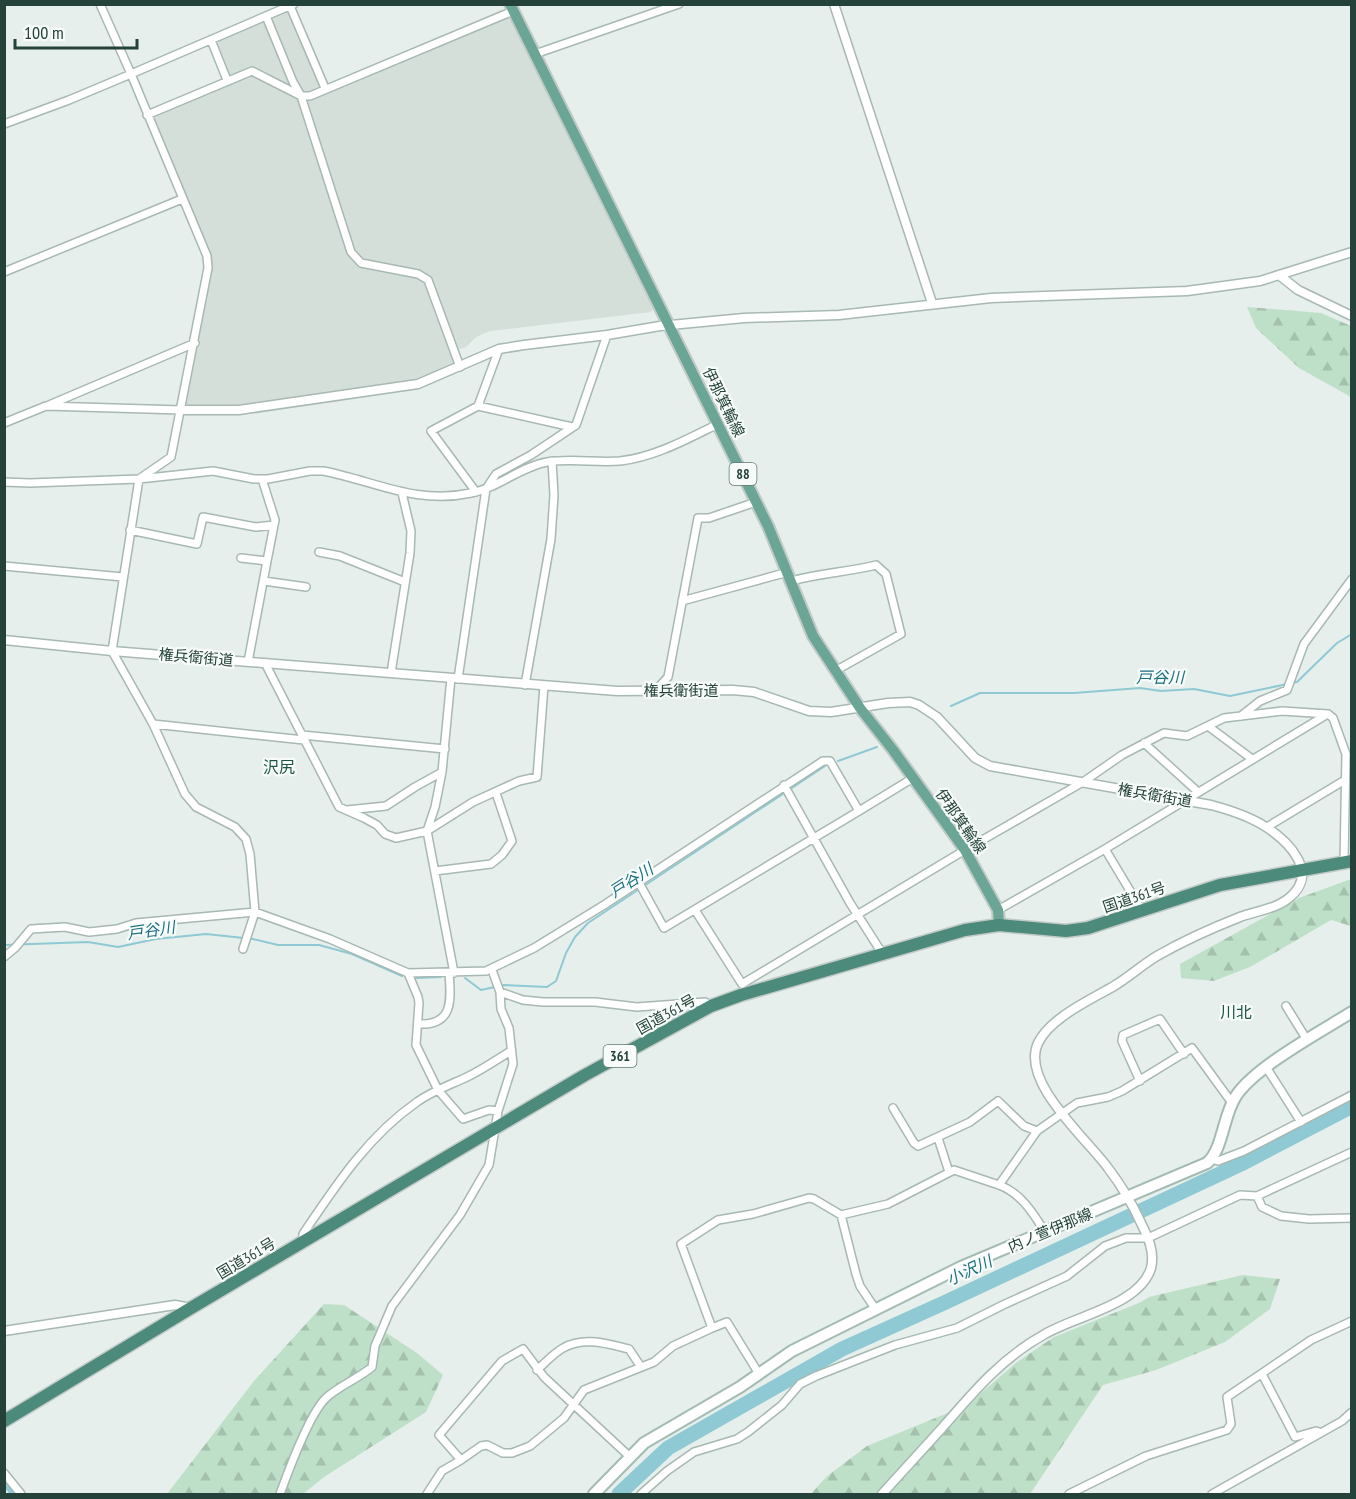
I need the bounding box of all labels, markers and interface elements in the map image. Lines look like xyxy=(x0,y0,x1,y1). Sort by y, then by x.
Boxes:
scale bar xyxy=(15,12,136,50)
text: 100 m xyxy=(24,21,64,44)
street label: 伊那箕輪線 xyxy=(699,364,749,440)
road number: 88 xyxy=(730,463,756,485)
street label: 権兵衛街道 xyxy=(158,644,234,670)
water label: 戸谷川 xyxy=(1136,667,1186,687)
street label: 権兵衛街道 xyxy=(643,681,719,700)
district label: 沢尻 xyxy=(263,757,295,777)
street label: 権兵衛街道 xyxy=(1116,779,1194,811)
street label: 伊那箕輪線 xyxy=(932,785,990,857)
water label: 戸谷川 xyxy=(605,857,658,901)
street label: 国道361号 xyxy=(1100,877,1168,917)
water label: 戸谷川 xyxy=(126,916,178,943)
street label: 国道361号 xyxy=(633,990,699,1038)
district label: 川北 xyxy=(1220,1002,1252,1022)
road number: 361 xyxy=(604,1045,636,1067)
street label: 内ノ萱伊那線 xyxy=(1005,1204,1095,1256)
street label: 国道361号 xyxy=(213,1233,279,1283)
water label: 小沢川 xyxy=(943,1250,997,1289)

